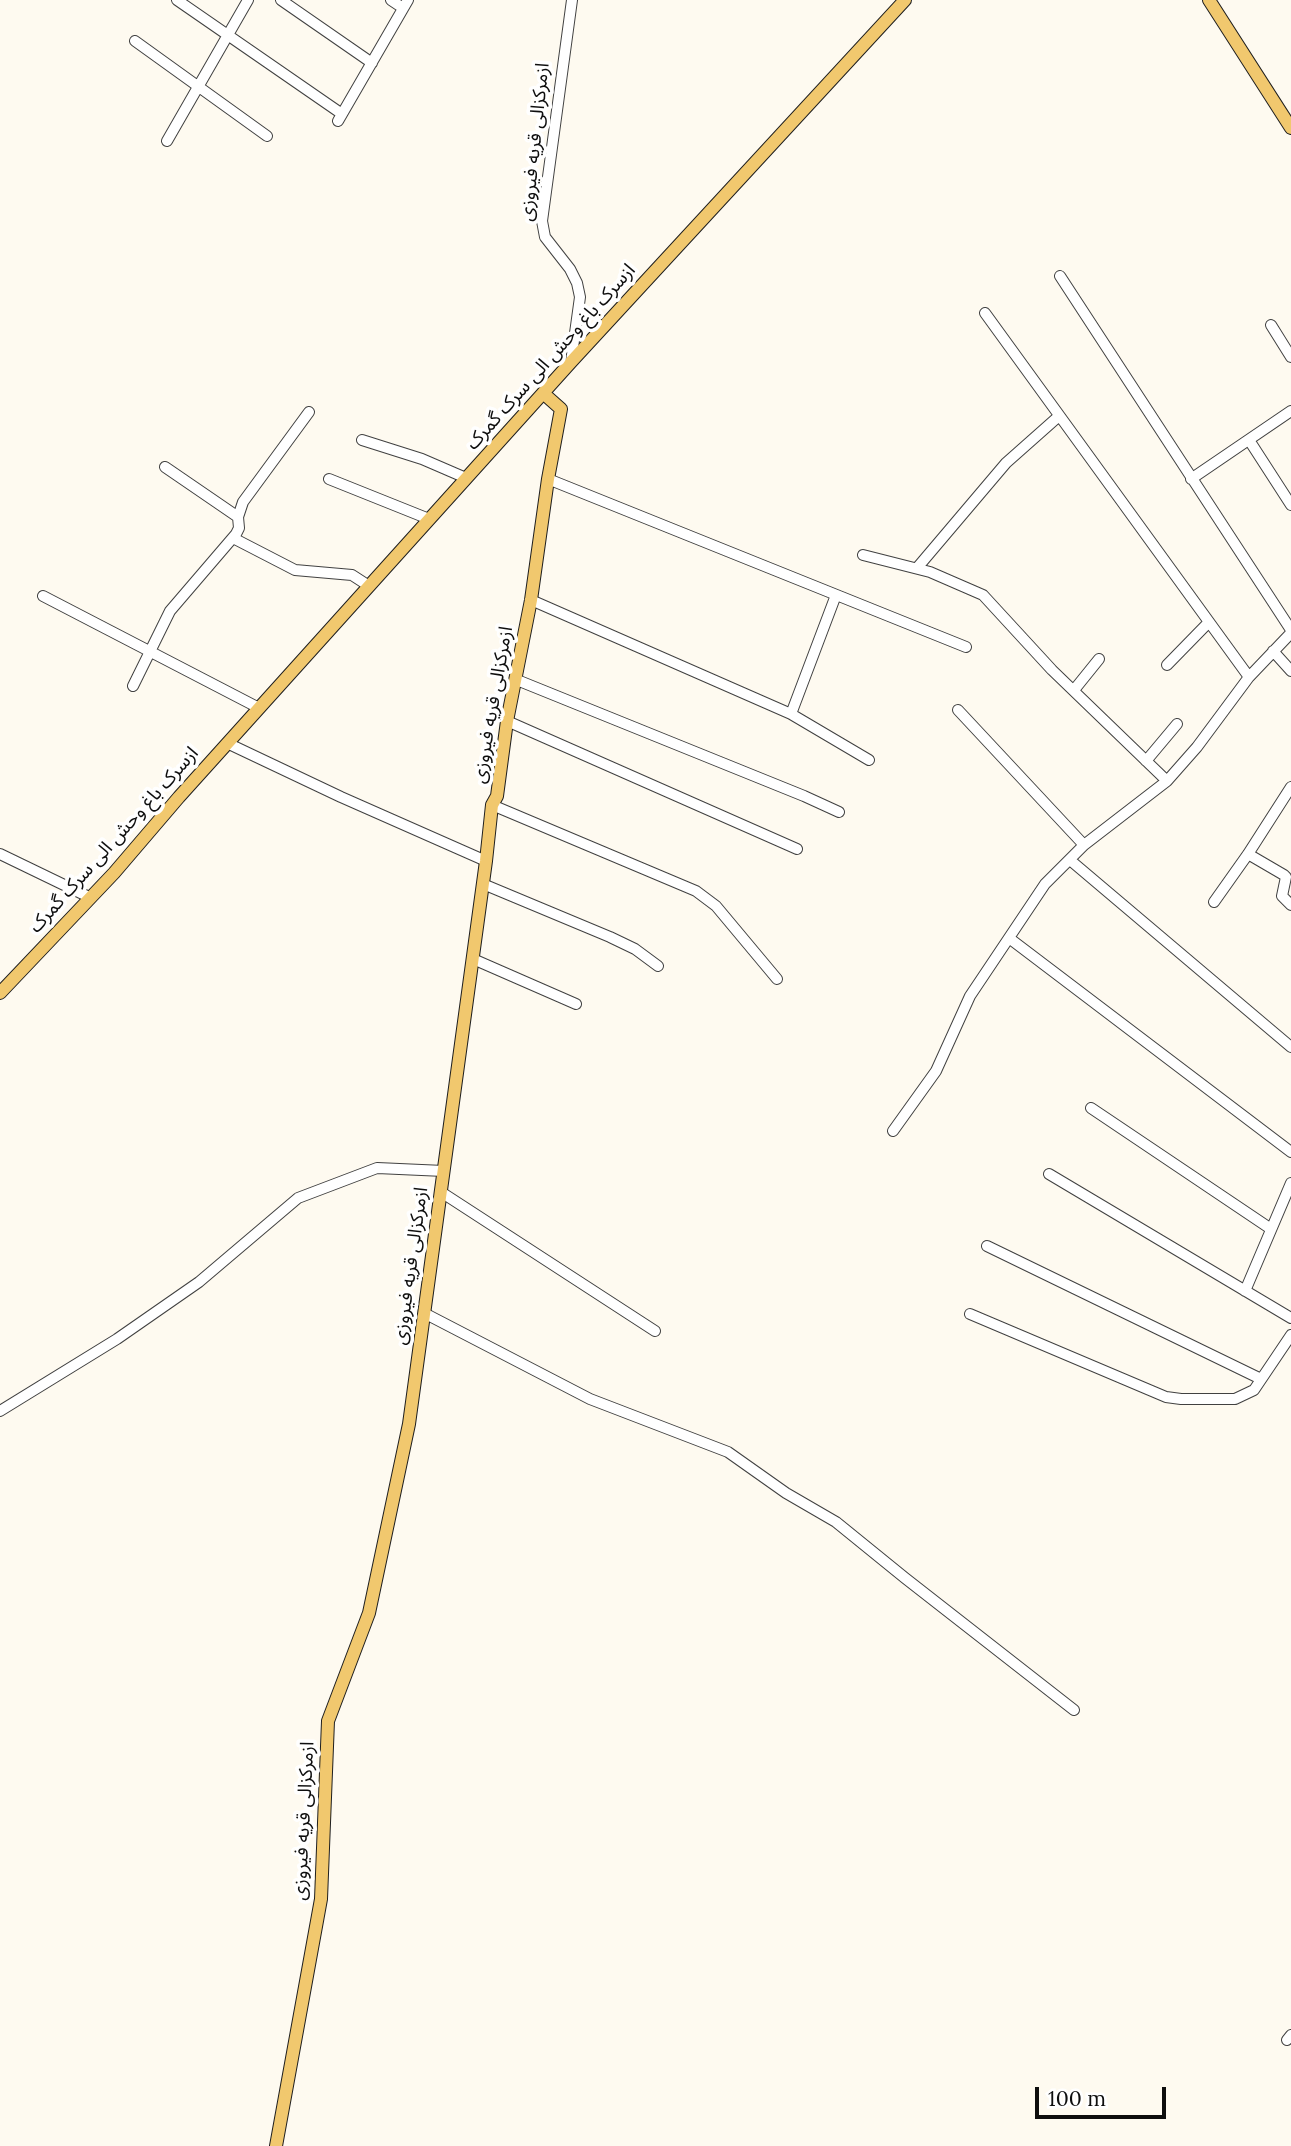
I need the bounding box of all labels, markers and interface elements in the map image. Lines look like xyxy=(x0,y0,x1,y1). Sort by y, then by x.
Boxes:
street label: ازمرکزالی قریه فیروزی xyxy=(515,62,555,222)
street label: ازسرک باغ وحش الی سرک گمرک xyxy=(461,259,641,455)
street label: ازمرکزالی قریه فیروزی xyxy=(468,625,518,785)
street label: ازسرک باغ وحش الی سرک گمرک xyxy=(24,742,204,938)
street label: ازمرکزالی قریه فیروزی xyxy=(389,1186,433,1346)
street label: ازمرکزالی قریه فیروزی xyxy=(288,1741,320,1901)
scale bar xyxy=(1039,2072,1170,2116)
text: 100 m xyxy=(1048,2085,1106,2112)

